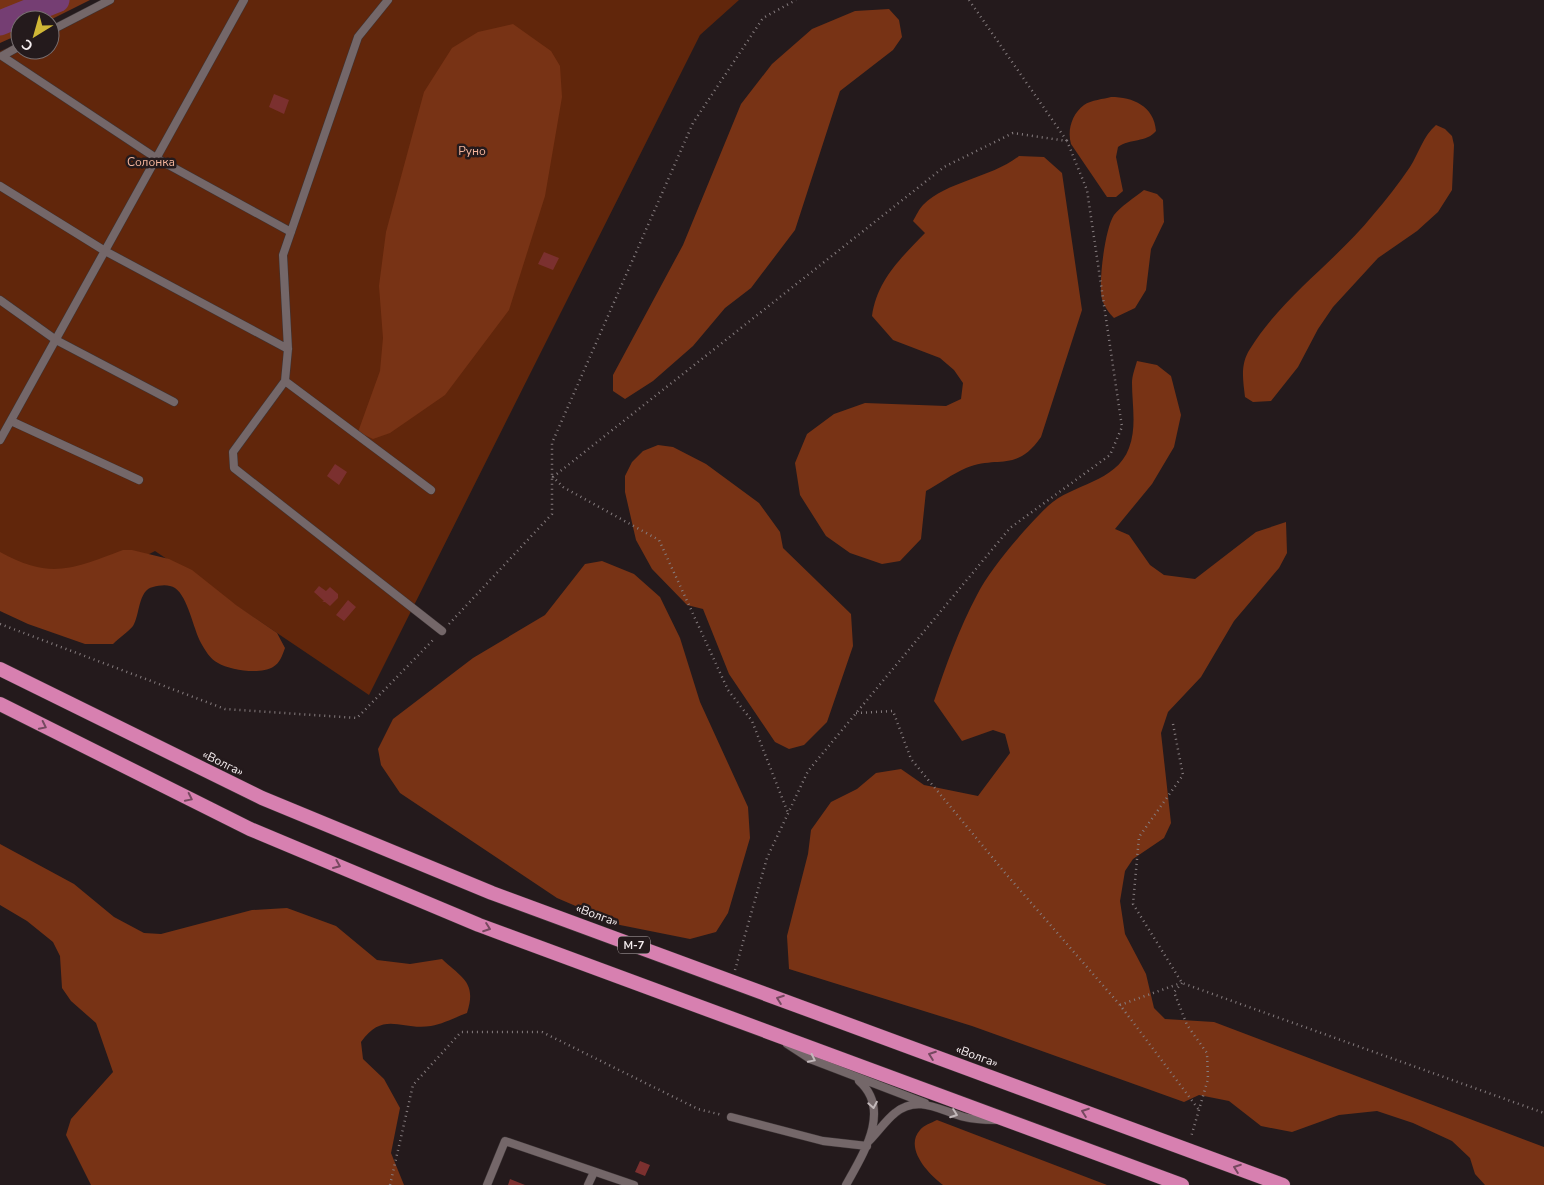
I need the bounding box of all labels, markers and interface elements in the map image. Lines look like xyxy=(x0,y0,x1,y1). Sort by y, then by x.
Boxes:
north arrow xyxy=(10,10,60,60)
text: С xyxy=(18,34,37,55)
park label: Руно xyxy=(458,143,486,159)
park label: Солонка xyxy=(127,154,175,170)
one-way arrow xyxy=(38,720,47,730)
street label: «Волга» xyxy=(200,746,246,780)
one-way arrow xyxy=(184,792,193,803)
one-way arrow xyxy=(332,859,341,870)
street label: «Волга» xyxy=(574,900,620,930)
one-way arrow xyxy=(482,922,490,932)
road number: М-7 xyxy=(618,936,650,954)
one-way arrow xyxy=(776,995,785,1005)
street label: «Волга» xyxy=(954,1041,1000,1071)
one-way arrow xyxy=(928,1051,937,1061)
one-way arrow xyxy=(807,1053,816,1064)
one-way arrow xyxy=(867,1101,877,1110)
one-way arrow xyxy=(949,1108,958,1118)
one-way arrow xyxy=(1081,1108,1089,1118)
one-way arrow xyxy=(1233,1164,1242,1174)

